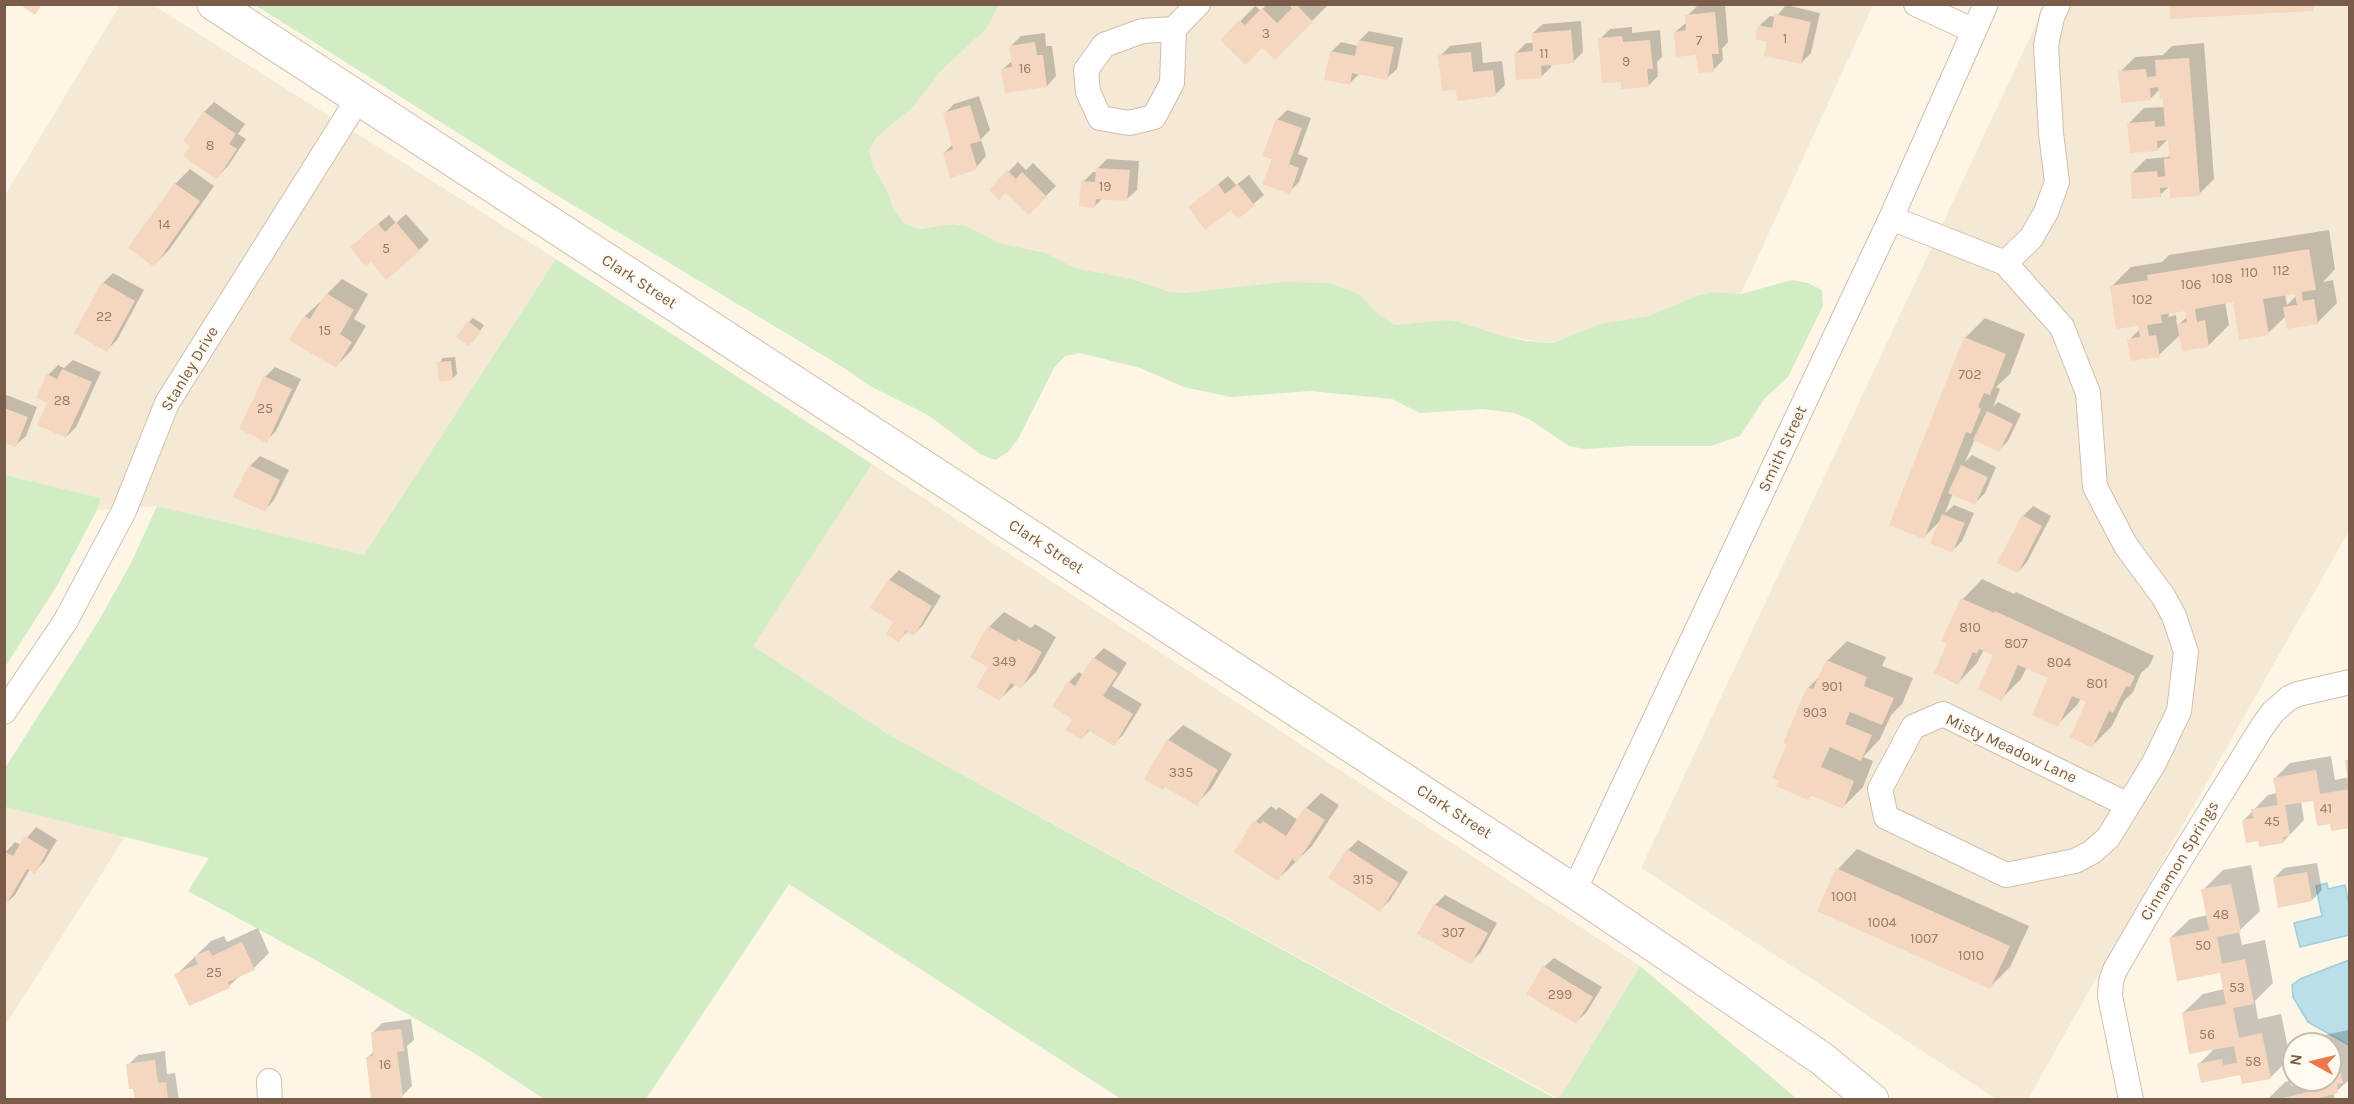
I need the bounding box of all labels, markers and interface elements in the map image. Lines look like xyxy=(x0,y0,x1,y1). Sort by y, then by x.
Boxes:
house number: 3 xyxy=(1262,26,1270,42)
house number: 1 xyxy=(1783,31,1787,47)
house number: 7 xyxy=(1696,33,1702,49)
house number: 11 xyxy=(1539,46,1549,62)
house number: 9 xyxy=(1622,54,1630,70)
house number: 16 xyxy=(1019,61,1031,77)
house number: 8 xyxy=(206,138,214,154)
house number: 19 xyxy=(1099,179,1111,195)
house number: 14 xyxy=(158,217,170,233)
house number: 5 xyxy=(382,241,390,257)
street label: Clark Street xyxy=(598,251,680,313)
house number: 112 xyxy=(2272,263,2290,279)
house number: 110 xyxy=(2240,265,2258,281)
house number: 108 xyxy=(2211,271,2233,287)
house number: 106 xyxy=(2181,277,2201,293)
house number: 102 xyxy=(2131,292,2153,308)
house number: 22 xyxy=(96,309,112,325)
street label: Stanley Drive xyxy=(157,323,223,415)
house number: 15 xyxy=(319,323,331,339)
house number: 702 xyxy=(1959,367,1981,383)
house number: 28 xyxy=(54,393,70,409)
house number: 25 xyxy=(257,401,273,417)
street label: Smith Street xyxy=(1755,403,1811,495)
street label: Clark Street xyxy=(1005,516,1087,578)
house number: 810 xyxy=(1959,620,1981,636)
house number: 807 xyxy=(2004,636,2028,652)
house number: 349 xyxy=(992,654,1016,670)
house number: 804 xyxy=(2047,655,2071,671)
house number: 801 xyxy=(2086,676,2108,692)
house number: 901 xyxy=(1821,679,1843,695)
house number: 903 xyxy=(1803,705,1827,721)
street label: Misty Meadow Lane xyxy=(1942,710,2080,788)
house number: 335 xyxy=(1169,765,1193,781)
street label: Clark Street xyxy=(1413,781,1495,843)
street label: Cinnamon Springs xyxy=(2137,798,2223,924)
house number: 41 xyxy=(2320,801,2332,817)
house number: 45 xyxy=(2264,814,2280,830)
house number: 315 xyxy=(1353,872,1373,888)
house number: 1001 xyxy=(1831,889,1857,905)
house number: 48 xyxy=(2213,907,2229,923)
house number: 1004 xyxy=(1867,915,1897,931)
house number: 307 xyxy=(1441,925,1465,941)
house number: 1007 xyxy=(1910,931,1938,947)
house number: 50 xyxy=(2195,938,2211,954)
house number: 1010 xyxy=(1958,948,1984,964)
house number: 25 xyxy=(206,965,222,981)
house number: 53 xyxy=(2229,980,2245,996)
house number: 299 xyxy=(1548,987,1572,1003)
house number: 56 xyxy=(2199,1027,2215,1043)
north arrow xyxy=(2282,1032,2342,1092)
text: N xyxy=(2285,1053,2306,1067)
house number: 58 xyxy=(2245,1054,2261,1070)
house number: 16 xyxy=(379,1057,391,1073)

